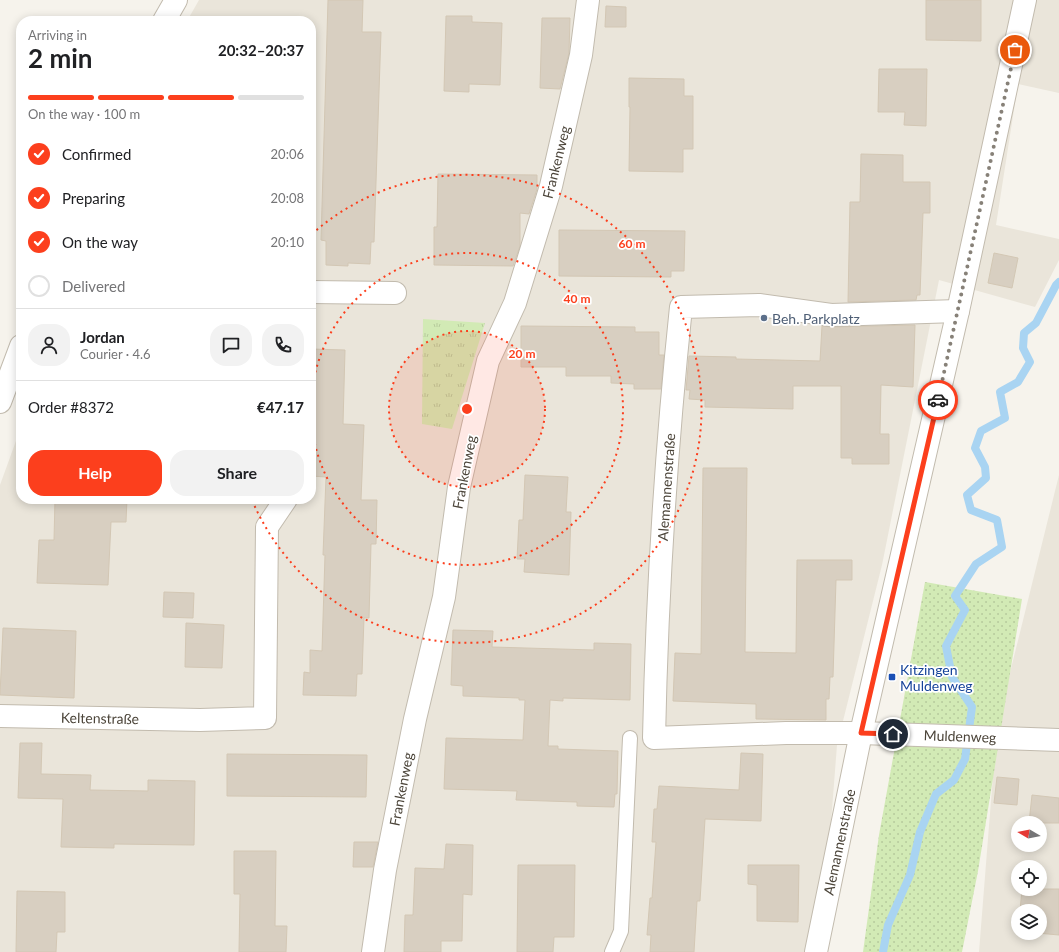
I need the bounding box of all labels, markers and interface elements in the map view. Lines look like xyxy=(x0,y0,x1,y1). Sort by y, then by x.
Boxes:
text: Arriving in xyxy=(28,27,87,43)
pin xyxy=(998,33,1032,67)
icon: bag xyxy=(1004,39,1026,61)
text: 20:32–20:37 xyxy=(218,41,304,59)
text: 2 min xyxy=(28,42,92,74)
text: On the way · 100 m xyxy=(28,106,140,122)
street label: Frankenweg xyxy=(539,124,573,200)
icon: check xyxy=(28,143,50,165)
text: Confirmed xyxy=(62,145,131,163)
text: 20:06 xyxy=(271,146,304,162)
icon: check xyxy=(28,187,50,209)
text: Preparing xyxy=(62,189,125,207)
text: 20:08 xyxy=(271,190,304,206)
icon: check xyxy=(28,231,50,253)
text: On the way xyxy=(62,233,138,251)
text: 20:10 xyxy=(271,234,304,250)
text: 60 m xyxy=(619,236,645,251)
text: Delivered xyxy=(62,277,125,295)
text: 40 m xyxy=(564,291,590,306)
place label: Beh. Parkplatz xyxy=(772,310,860,327)
marker: Beh. Parkplatz xyxy=(759,313,769,323)
button: person xyxy=(28,324,70,366)
button: chat xyxy=(210,324,252,366)
button: phone xyxy=(262,324,304,366)
text: Jordan xyxy=(80,328,125,346)
text: Courier · 4.6 xyxy=(80,346,151,362)
text: 20 m xyxy=(509,346,535,361)
courier xyxy=(918,380,958,420)
icon: car xyxy=(927,389,949,411)
text: Order #8372 xyxy=(28,398,114,416)
text: €47.17 xyxy=(257,398,304,416)
centre of rings xyxy=(460,402,474,416)
street label: Alemannenstraße xyxy=(654,433,678,541)
street label: Frankenweg xyxy=(449,434,479,510)
button: Help xyxy=(28,450,162,496)
button: Share xyxy=(170,450,304,496)
place label: Kitzingen Muldenweg xyxy=(900,661,973,694)
marker: Kitzingen Muldenweg xyxy=(887,672,897,682)
street label: Keltenstraße xyxy=(61,709,139,727)
pin xyxy=(876,717,910,751)
icon: home xyxy=(882,723,904,745)
street label: Muldenweg xyxy=(923,726,997,746)
street label: Frankenweg xyxy=(386,751,416,827)
street label: Alemannenstraße xyxy=(819,787,859,897)
north arrow xyxy=(1011,816,1047,852)
map controls xyxy=(1011,816,1047,940)
button: locate xyxy=(1011,860,1047,896)
button: layers xyxy=(1011,904,1047,940)

